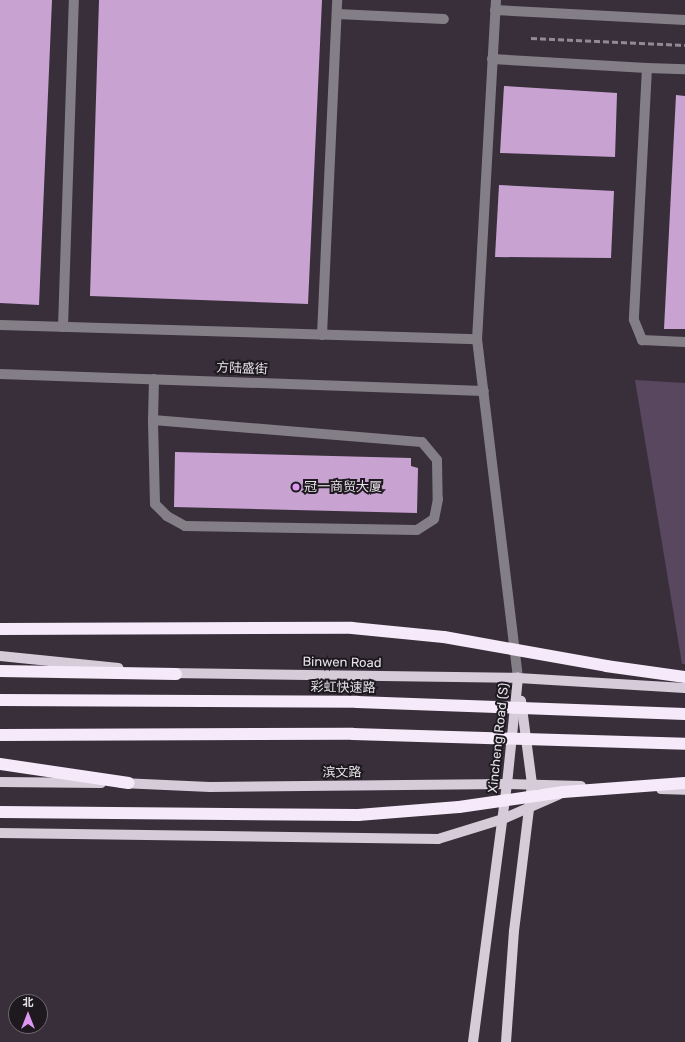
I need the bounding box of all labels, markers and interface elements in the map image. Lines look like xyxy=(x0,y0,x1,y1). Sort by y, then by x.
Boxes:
street label: 方陆盛街 xyxy=(216,360,268,378)
place label: 冠一商贸大厦 xyxy=(304,479,382,495)
marker: 冠一商贸大厦 xyxy=(291,482,301,492)
street label: Binwen Road xyxy=(302,655,382,671)
street label: 彩虹快速路 xyxy=(310,680,376,696)
street label: Xincheng Road (S) xyxy=(485,682,513,794)
street label: 滨文路 xyxy=(322,765,362,781)
north arrow xyxy=(8,994,48,1034)
text: 北 xyxy=(23,996,34,1009)

